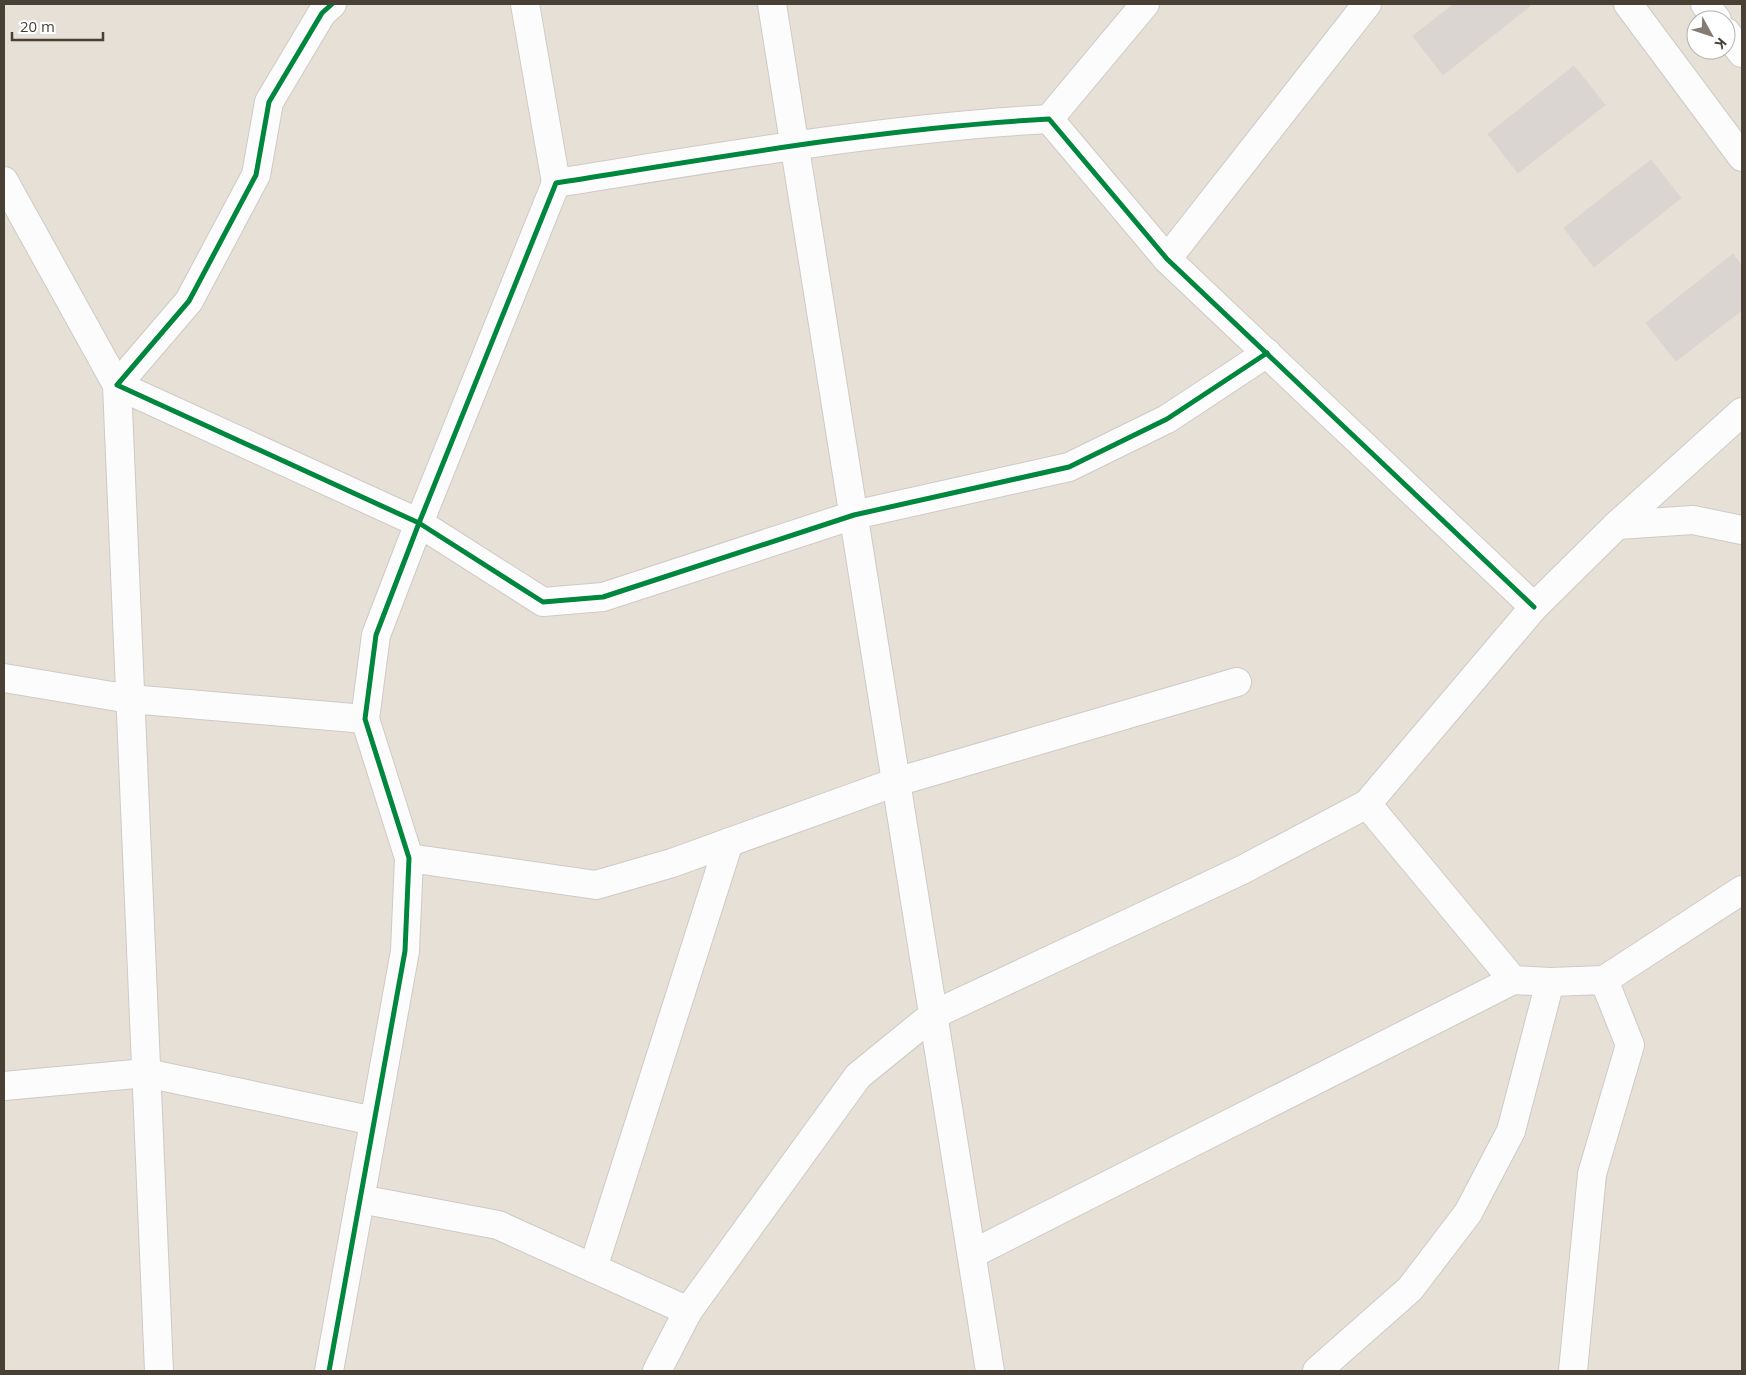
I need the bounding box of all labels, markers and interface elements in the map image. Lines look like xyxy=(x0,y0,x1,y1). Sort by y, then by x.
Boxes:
scale bar xyxy=(12,10,104,42)
north arrow xyxy=(1686,10,1736,60)
text: 20 m xyxy=(20,16,55,36)
text: K xyxy=(1711,34,1732,54)

